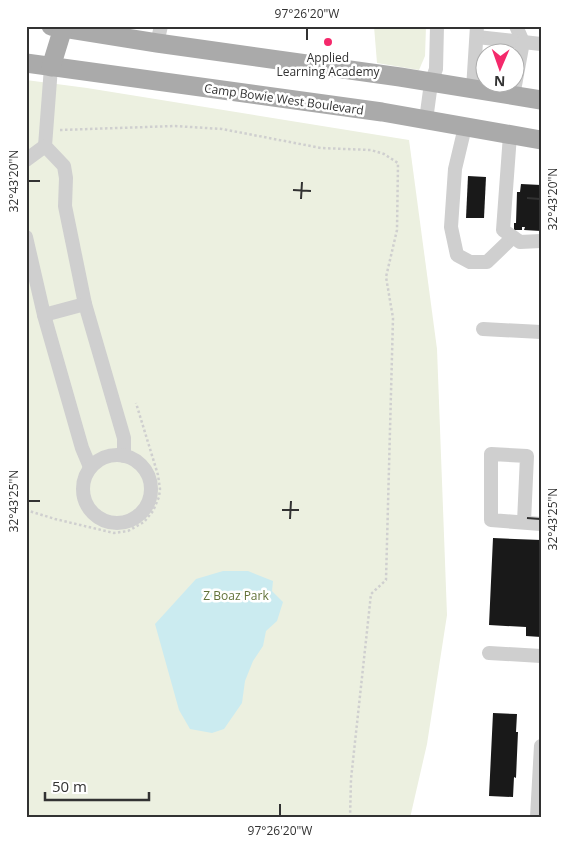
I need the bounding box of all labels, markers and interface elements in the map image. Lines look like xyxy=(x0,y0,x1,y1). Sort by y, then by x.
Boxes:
text: 97°26'20"W xyxy=(275,5,339,22)
marker: Applied Learning Academy xyxy=(322,36,334,48)
north arrow xyxy=(474,42,524,92)
place label: Applied Learning Academy xyxy=(276,49,381,80)
text: N xyxy=(494,72,506,91)
street label: Camp Bowie West Boulevard xyxy=(203,79,365,119)
text: 32°43'20"N xyxy=(5,150,22,212)
text: 32°43'20"N xyxy=(544,168,561,230)
text: 32°43'25"N xyxy=(5,470,22,532)
text: 32°43'25"N xyxy=(544,488,561,550)
park label: Z Boaz Park xyxy=(203,587,269,604)
scale bar xyxy=(45,769,149,801)
text: 50 m xyxy=(52,776,87,796)
text: 97°26'20"W xyxy=(248,822,312,839)

